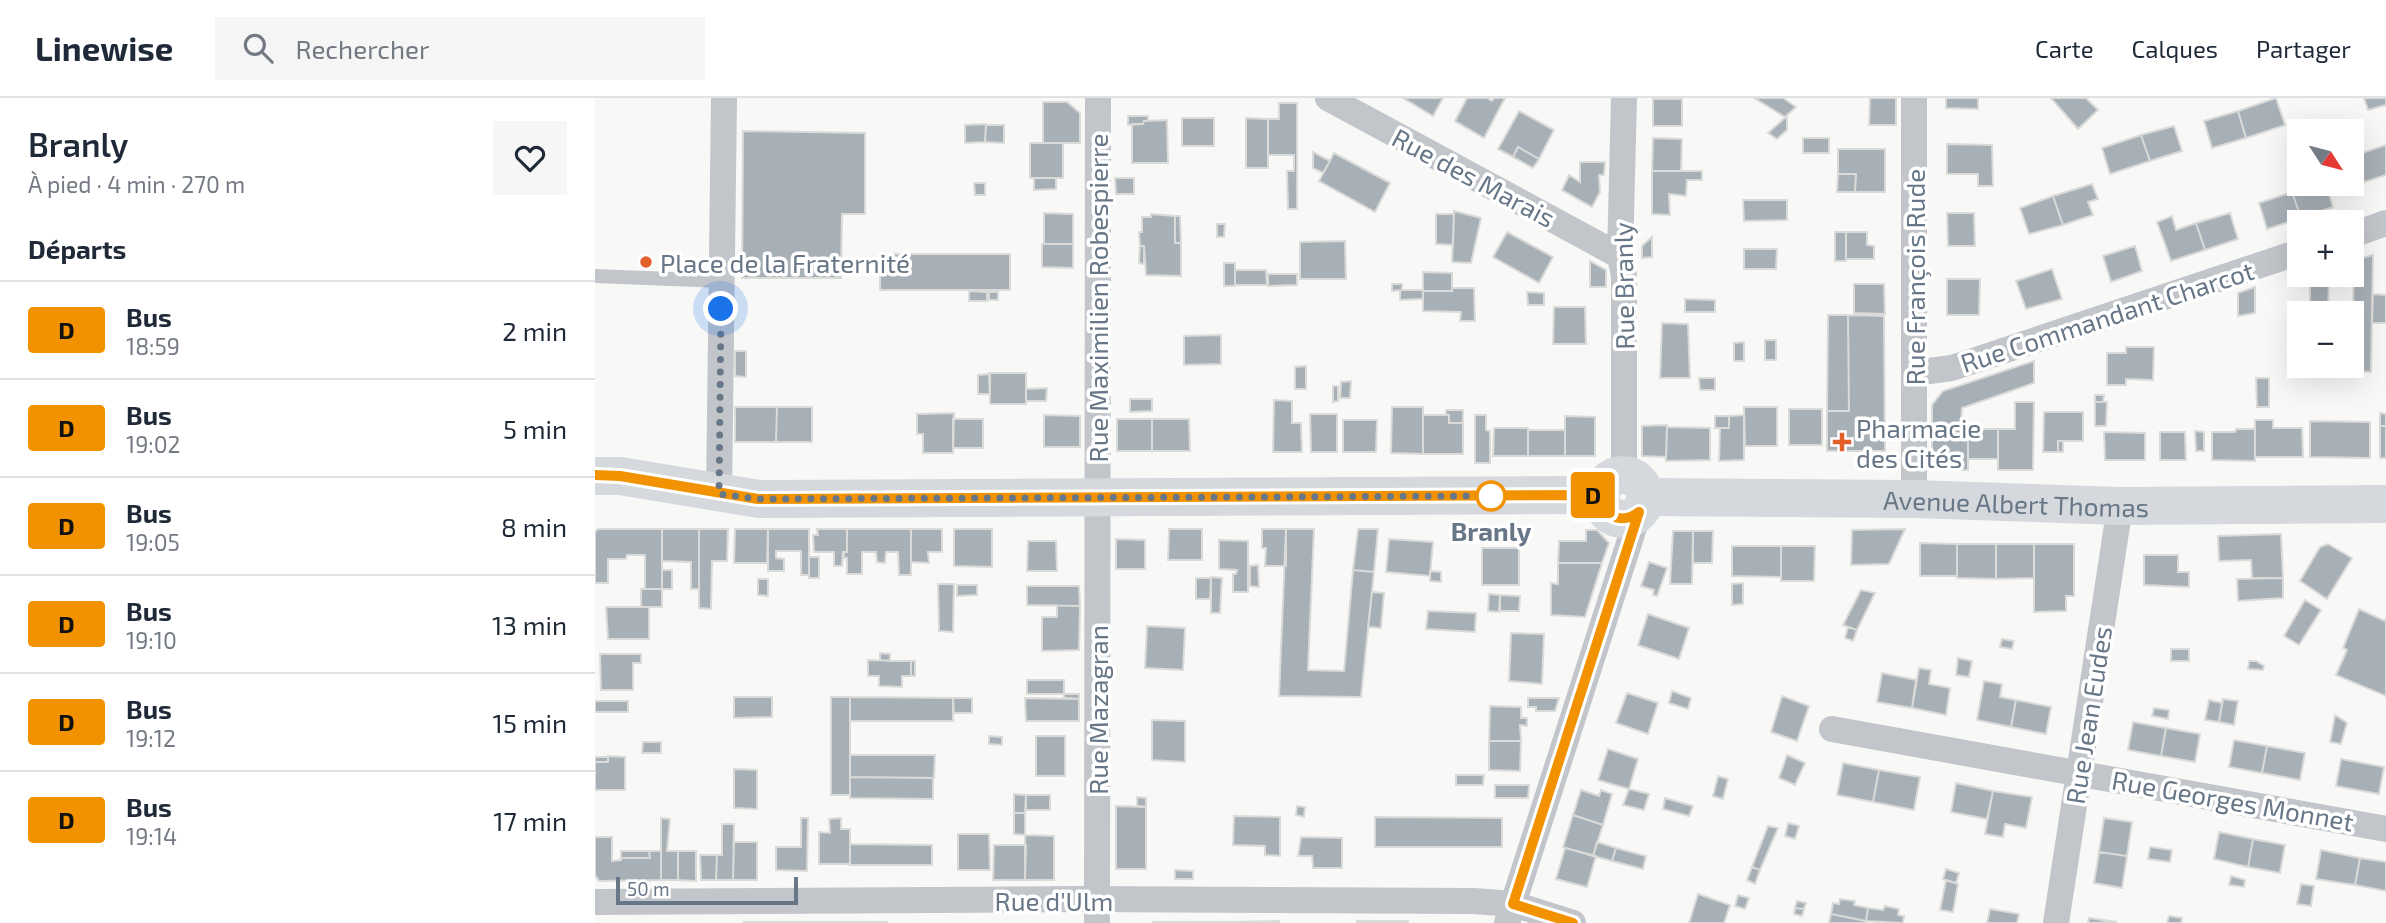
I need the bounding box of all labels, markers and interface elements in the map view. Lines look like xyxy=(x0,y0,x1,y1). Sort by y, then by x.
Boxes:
search box xyxy=(215,17,705,80)
text: Linewise xyxy=(35,28,173,68)
icon: search xyxy=(239,29,277,67)
text: Rechercher xyxy=(295,33,429,64)
text: Carte xyxy=(2035,34,2094,63)
text: Calques xyxy=(2132,34,2218,63)
text: Partager xyxy=(2256,34,2351,63)
north arrow xyxy=(2287,119,2364,196)
map controls xyxy=(2287,119,2364,378)
button: heart xyxy=(493,121,567,195)
street label: Rue des Marais xyxy=(1387,121,1561,233)
text: Branly xyxy=(28,124,128,164)
street label: Rue Maximilien Robespierre xyxy=(1082,134,1113,462)
street label: Rue François Rude xyxy=(1899,169,1932,385)
text: À pied · 4 min · 270 m xyxy=(28,170,245,198)
button: + xyxy=(2287,210,2364,287)
street label: Rue Branly xyxy=(1606,222,1640,350)
text: Départs xyxy=(28,233,126,264)
place label: Place de la Fraternité xyxy=(660,247,910,278)
marker: Place de la Fraternité xyxy=(638,254,654,270)
street label: Rue Commandant Charcot xyxy=(1956,254,2258,378)
your location xyxy=(703,291,738,326)
text: Bus xyxy=(126,301,172,332)
button: − xyxy=(2287,301,2364,378)
text: D xyxy=(58,315,75,344)
text: 2 min xyxy=(502,315,567,346)
text: 18:59 xyxy=(126,332,180,360)
text: Bus xyxy=(126,399,172,430)
place label: Pharmacie des Cités xyxy=(1856,412,1981,473)
text: D xyxy=(58,413,75,442)
text: 5 min xyxy=(503,413,567,444)
text: 19:02 xyxy=(126,430,181,458)
marker: Pharmacie des Cités xyxy=(1834,434,1850,450)
line badge: D xyxy=(1570,472,1616,518)
text: D xyxy=(1585,480,1601,509)
marker: Branly xyxy=(1476,481,1506,511)
street label: Avenue Albert Thomas xyxy=(1883,483,2149,522)
text: Bus xyxy=(126,497,172,528)
text: D xyxy=(58,511,75,540)
text: 8 min xyxy=(501,511,567,542)
place label: Branly xyxy=(1451,515,1532,547)
text: 19:05 xyxy=(126,528,180,556)
text: Bus xyxy=(126,595,172,626)
text: D xyxy=(58,609,75,638)
text: 13 min xyxy=(492,609,567,640)
street label: Rue Jean Eudes xyxy=(2059,624,2117,806)
street label: Rue Mazagran xyxy=(1082,625,1113,795)
text: 19:10 xyxy=(126,626,177,654)
text: Bus xyxy=(126,693,172,724)
text: D xyxy=(58,707,75,736)
text: 15 min xyxy=(493,707,567,738)
text: 19:12 xyxy=(126,724,176,752)
street label: Rue Georges Monnet xyxy=(2110,763,2356,837)
text: Bus xyxy=(126,791,172,822)
text: D xyxy=(58,805,75,834)
text: 17 min xyxy=(493,805,567,836)
text: 19:14 xyxy=(126,822,177,850)
scale bar xyxy=(616,874,798,906)
text: 50 m xyxy=(627,877,670,900)
street label: Rue d'Ulm xyxy=(995,885,1113,916)

